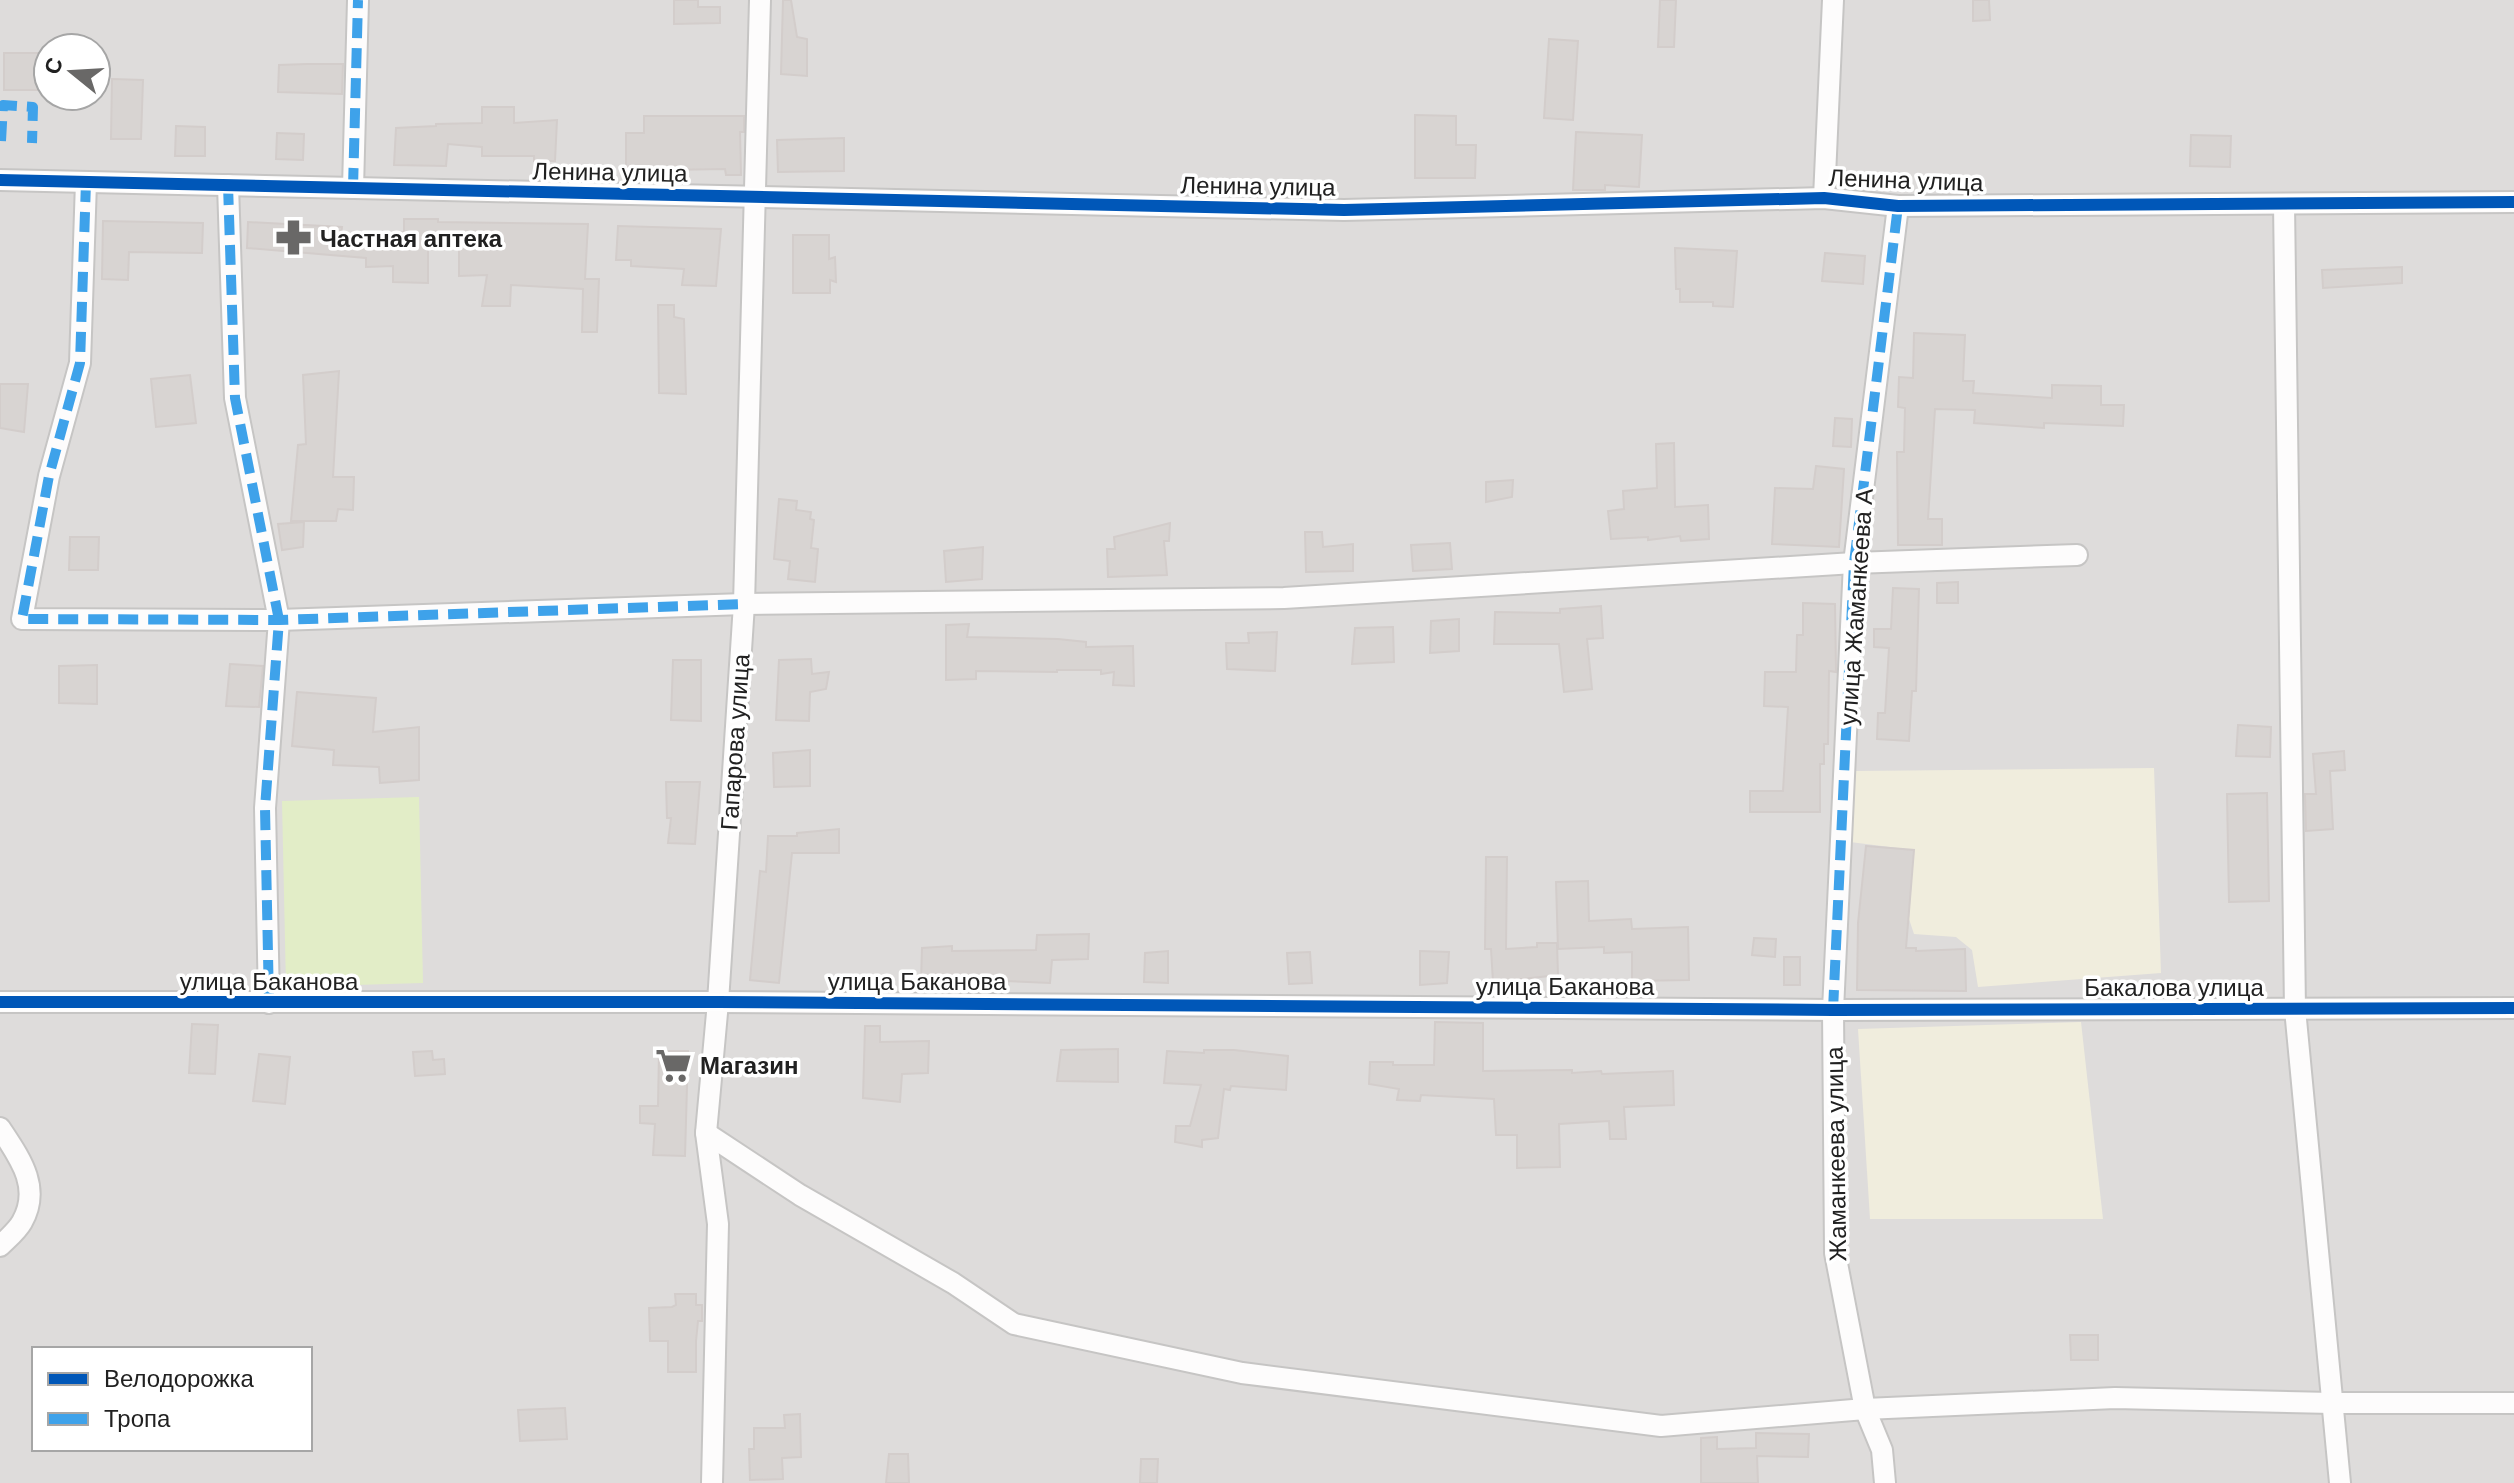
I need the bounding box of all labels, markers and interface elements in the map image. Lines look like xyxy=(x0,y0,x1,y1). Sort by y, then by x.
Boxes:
north arrow xyxy=(32,32,112,112)
text: С xyxy=(39,54,68,77)
street label: Ленина улица xyxy=(532,157,688,187)
street label: Ленина улица xyxy=(1828,164,1985,196)
street label: Ленина улица xyxy=(1180,171,1336,201)
pharmacy icon: Частная аптека xyxy=(275,219,313,257)
place label: Частная аптека xyxy=(320,225,503,252)
street label: улица Жаманкеева А xyxy=(1834,488,1878,726)
street label: Гапарова улица xyxy=(715,652,755,831)
street label: улица Баканова xyxy=(180,968,359,995)
street label: улица Баканова xyxy=(828,968,1007,995)
street label: улица Баканова xyxy=(1476,973,1655,1000)
street label: Бакалова улица xyxy=(2084,974,2264,1001)
supermarket icon: Магазин xyxy=(655,1046,693,1084)
street label: Жаманкеева улица xyxy=(1821,1046,1851,1262)
place label: Магазин xyxy=(700,1052,798,1079)
legend xyxy=(32,1347,312,1451)
text: Велодорожка xyxy=(104,1365,255,1392)
text: Тропа xyxy=(104,1405,171,1432)

